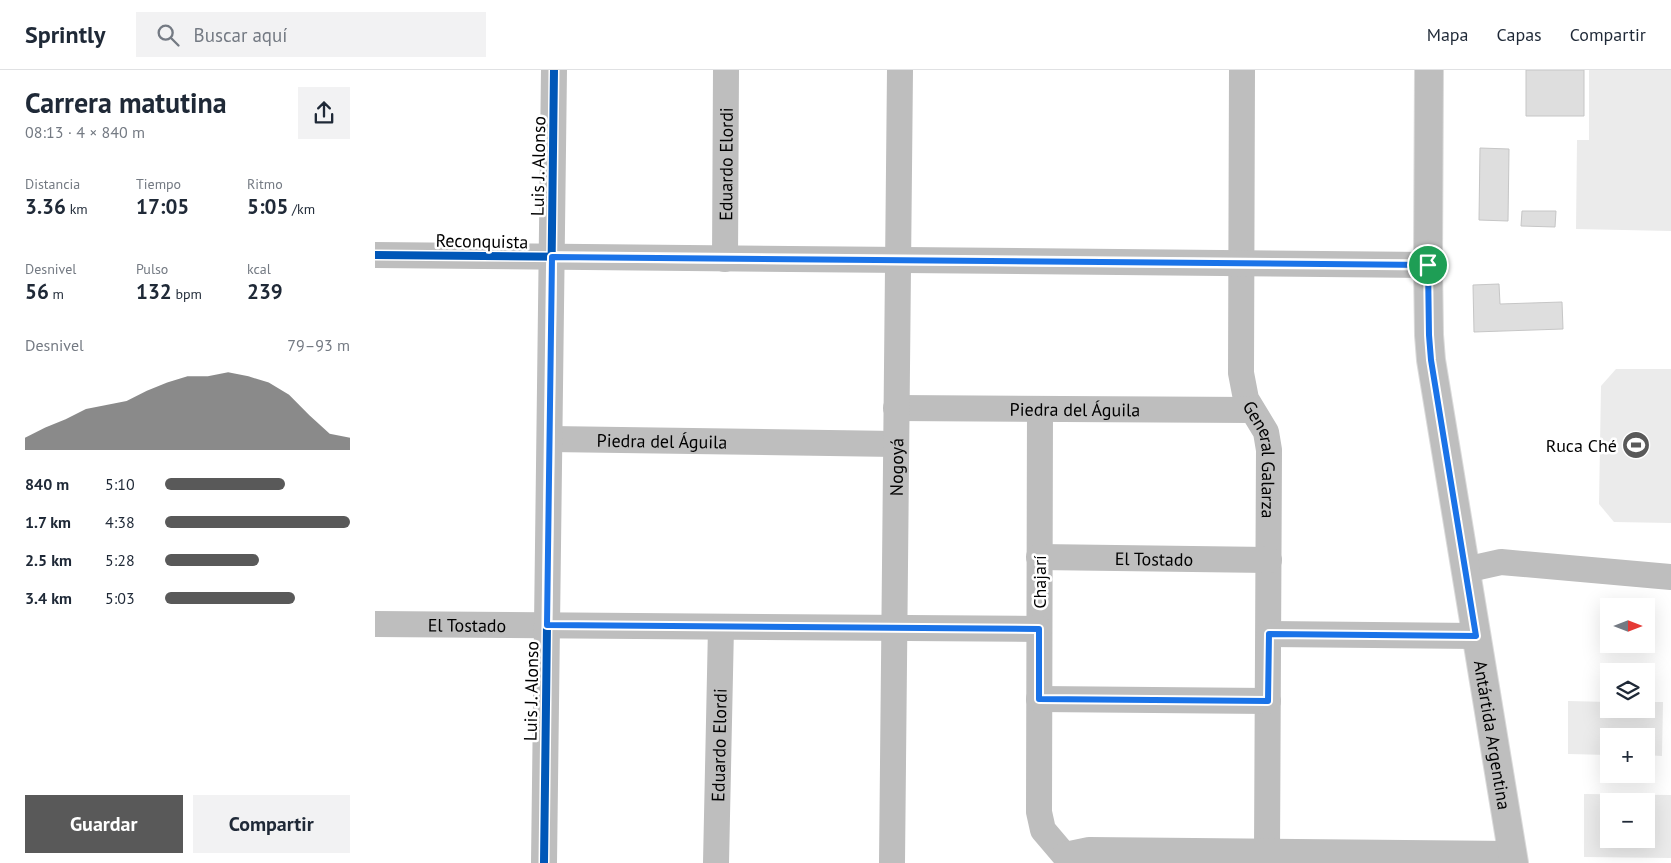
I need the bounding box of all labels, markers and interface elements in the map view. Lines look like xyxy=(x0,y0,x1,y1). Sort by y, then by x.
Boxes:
search box xyxy=(136,12,486,57)
text: Sprintly xyxy=(25,19,106,50)
icon: search xyxy=(154,21,182,49)
text: Buscar aquí xyxy=(194,23,287,47)
text: Mapa xyxy=(1427,23,1469,46)
text: Capas xyxy=(1497,23,1542,46)
text: Compartir xyxy=(1570,23,1646,46)
text: Carrera matutina xyxy=(25,84,227,121)
button: share xyxy=(298,87,350,139)
street label: Eduardo Elordi xyxy=(714,107,737,221)
street label: Luis J. Alonso xyxy=(526,116,550,216)
text: 08:13 · 4 × 840 m xyxy=(25,122,145,142)
text: Distancia xyxy=(25,175,80,193)
text: Tiempo xyxy=(136,175,181,193)
text: Ritmo xyxy=(247,175,283,193)
text: 3.36 xyxy=(25,193,66,220)
text: 17:05 xyxy=(136,193,189,220)
text: 5:05 xyxy=(247,193,288,220)
text: km xyxy=(66,200,88,218)
text: /km xyxy=(288,200,315,218)
street label: Reconquista xyxy=(435,229,529,253)
pin xyxy=(1407,244,1449,286)
icon: arrive xyxy=(1414,251,1442,279)
text: Desnivel xyxy=(25,260,76,278)
text: Pulso xyxy=(136,260,168,278)
text: kcal xyxy=(247,260,271,278)
text: 56 xyxy=(25,278,49,305)
text: 132 xyxy=(136,278,172,305)
text: 239 xyxy=(247,278,283,305)
text: m xyxy=(49,285,64,303)
text: bpm xyxy=(172,285,202,303)
text: Desnivel xyxy=(25,335,84,355)
text: 79–93 m xyxy=(287,335,350,355)
street label: General Galarza xyxy=(1238,396,1281,519)
street label: Piedra del Águila xyxy=(1010,397,1140,421)
street label: Piedra del Águila xyxy=(597,428,727,453)
sports icon: Ruca Ché xyxy=(1621,430,1651,460)
place label: Ruca Ché xyxy=(1546,434,1617,457)
street label: Nogoyá xyxy=(884,438,908,496)
text: 840 m xyxy=(25,474,69,494)
text: 5:10 xyxy=(105,474,135,494)
text: 1.7 km xyxy=(25,512,71,532)
text: 4:38 xyxy=(105,512,135,532)
street label: El Tostado xyxy=(1115,546,1193,571)
text: 2.5 km xyxy=(25,550,72,570)
text: 5:28 xyxy=(105,550,135,570)
street label: Chajarí xyxy=(1028,555,1051,609)
text: 3.4 km xyxy=(25,588,72,608)
text: 5:03 xyxy=(105,588,135,608)
north arrow xyxy=(1600,598,1655,652)
map controls xyxy=(1600,598,1655,848)
street label: El Tostado xyxy=(428,613,506,636)
street label: Luis J. Alonso xyxy=(519,641,543,741)
street label: Antártida Argentina xyxy=(1469,658,1516,811)
button: layers xyxy=(1600,663,1655,718)
street label: Eduardo Elordi xyxy=(706,688,731,802)
button: + xyxy=(1600,728,1655,783)
button: − xyxy=(1600,793,1655,848)
button: Guardar xyxy=(25,795,183,853)
button: Compartir xyxy=(193,795,350,853)

